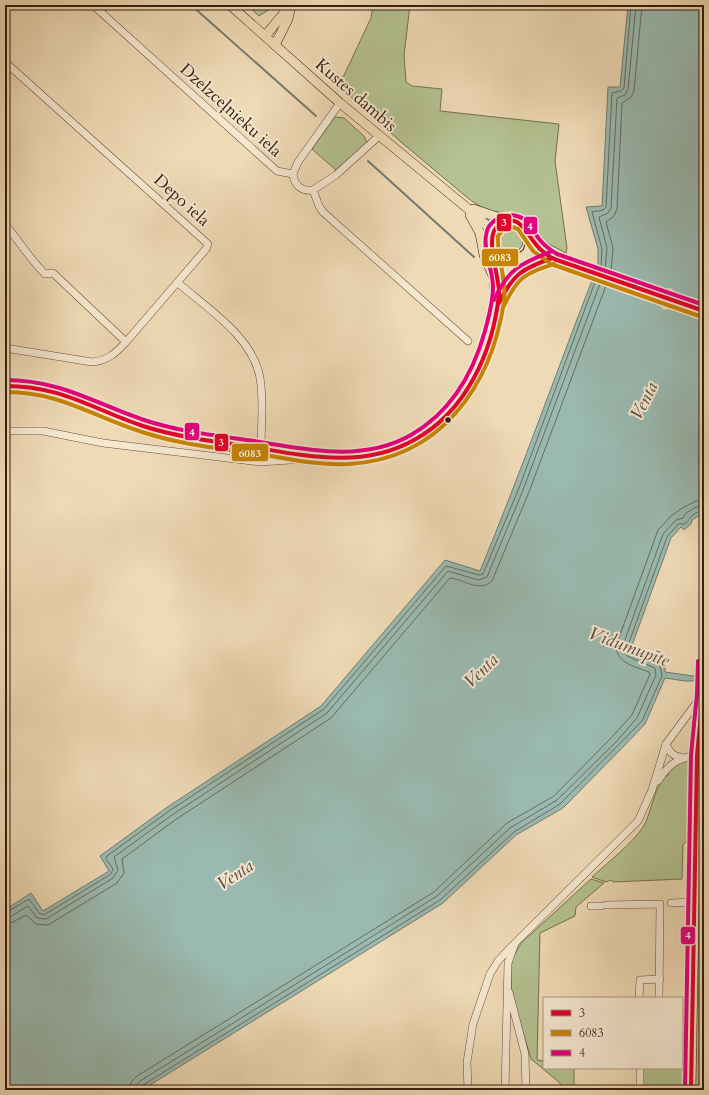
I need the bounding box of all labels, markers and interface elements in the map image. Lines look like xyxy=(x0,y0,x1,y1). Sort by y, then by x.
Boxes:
street label: Kustes dambis xyxy=(310,53,402,137)
street label: Dzelzceļnieku iela xyxy=(175,58,288,163)
street label: Depo iela xyxy=(149,169,216,232)
line badge: 3 xyxy=(496,213,512,232)
text: 3 xyxy=(501,215,507,230)
line badge: 4 xyxy=(523,216,538,235)
text: 4 xyxy=(527,219,533,234)
line badge: 6083 xyxy=(481,248,519,267)
text: 6083 xyxy=(489,250,512,265)
water label: Venta xyxy=(624,378,664,424)
unlabelled marker xyxy=(443,415,453,425)
line badge: 4 xyxy=(184,422,200,441)
text: 4 xyxy=(189,425,195,440)
line badge: 3 xyxy=(214,433,229,452)
text: 3 xyxy=(218,435,224,450)
line badge: 6083 xyxy=(231,443,269,462)
text: 6083 xyxy=(239,446,262,461)
water label: Vidumupīte xyxy=(585,621,674,674)
water label: Venta xyxy=(458,648,504,694)
water label: Venta xyxy=(212,854,258,896)
line badge: 4 xyxy=(680,926,696,945)
text: 4 xyxy=(685,928,691,943)
legend xyxy=(543,997,683,1069)
text: 3 xyxy=(579,1005,585,1021)
text: 6083 xyxy=(579,1025,604,1041)
text: 4 xyxy=(579,1045,585,1061)

